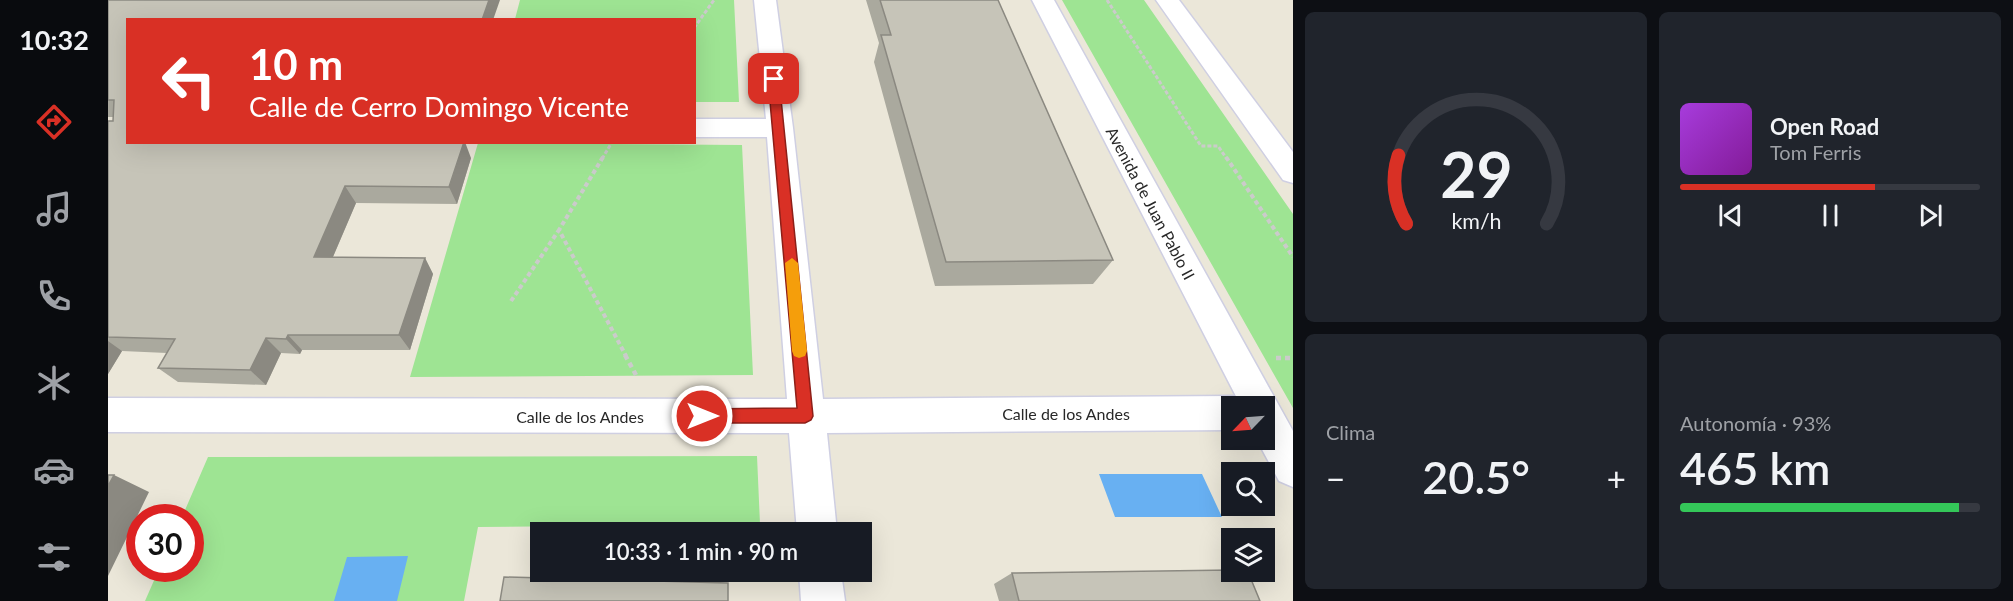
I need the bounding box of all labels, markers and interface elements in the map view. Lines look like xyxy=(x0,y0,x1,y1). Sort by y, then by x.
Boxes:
text: 10:32 xyxy=(19,23,89,56)
text: 10 m xyxy=(249,39,343,89)
icon: left xyxy=(150,42,228,120)
pin xyxy=(748,53,799,104)
icon: arrive xyxy=(757,62,790,95)
text: Calle de Cerro Domingo Vicente xyxy=(249,90,629,123)
icon: directions xyxy=(33,101,75,143)
text: Open Road xyxy=(1770,113,1879,140)
street label: Avenida de Juan Pablo II xyxy=(1103,123,1199,283)
text: 29 xyxy=(1440,136,1512,211)
text: Tom Ferris xyxy=(1770,140,1861,164)
icon: music xyxy=(33,188,75,230)
icon: previous xyxy=(1714,199,1747,232)
icon: pause xyxy=(1814,199,1847,232)
icon: next xyxy=(1914,199,1947,232)
text: km/h xyxy=(1451,209,1501,235)
icon: phone xyxy=(33,275,75,317)
icon: climate xyxy=(33,362,75,404)
position arrow xyxy=(670,384,734,448)
north arrow xyxy=(1221,396,1275,450)
map controls xyxy=(1221,396,1275,582)
street label: Calle de los Andes xyxy=(1002,404,1130,423)
street label: Calle de los Andes xyxy=(516,407,644,426)
text: Autonomía · 93% xyxy=(1680,411,1831,435)
text: Clima xyxy=(1326,420,1375,444)
text: 465 km xyxy=(1680,441,1830,495)
icon: car xyxy=(33,449,75,491)
text: 20.5° xyxy=(1422,450,1530,504)
text: − xyxy=(1326,458,1345,498)
text: + xyxy=(1607,458,1626,498)
button: search xyxy=(1221,462,1275,516)
speed limit sign: 30 xyxy=(126,504,204,582)
button: layers xyxy=(1221,528,1275,582)
icon: filters xyxy=(33,536,75,578)
text: 10:33 · 1 min · 90 m xyxy=(604,538,798,565)

